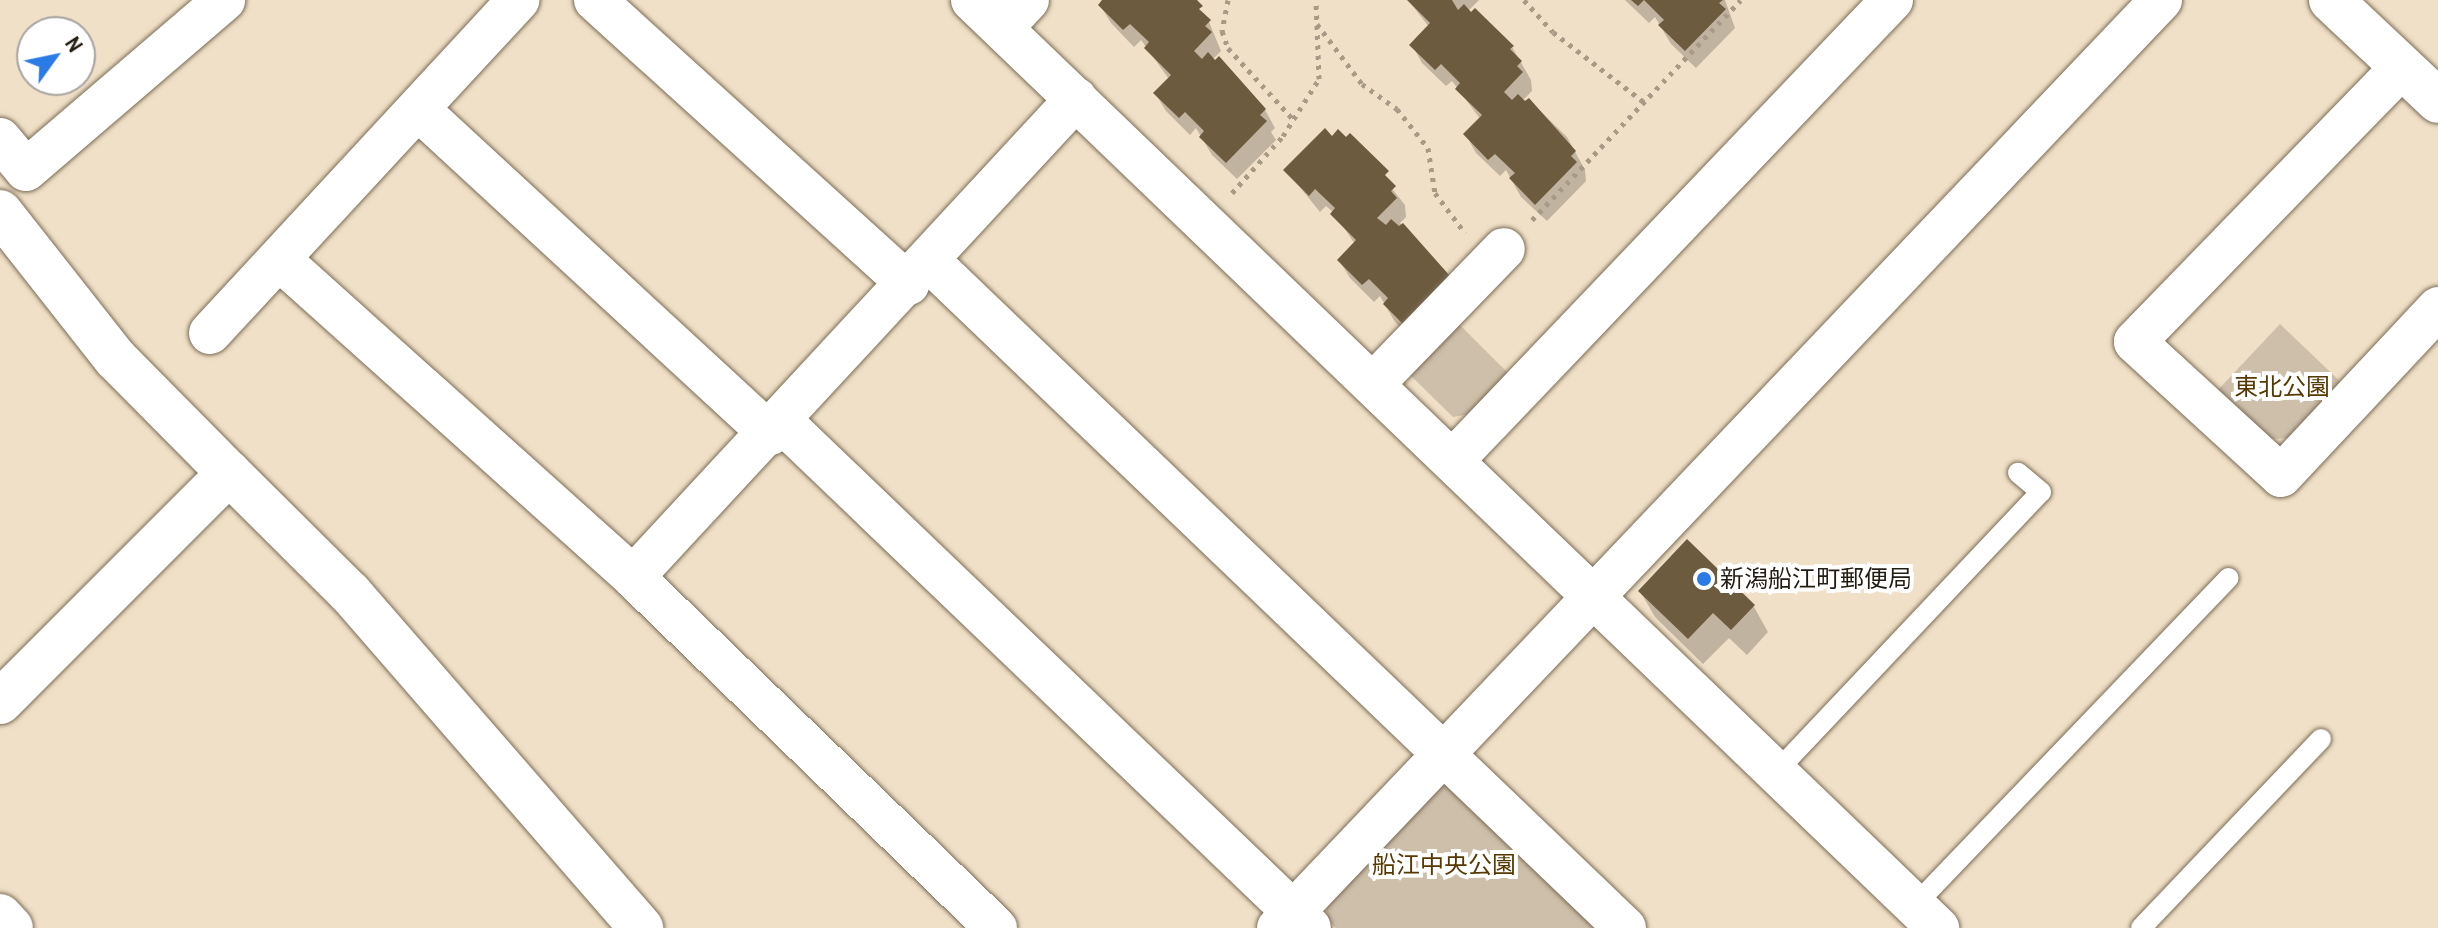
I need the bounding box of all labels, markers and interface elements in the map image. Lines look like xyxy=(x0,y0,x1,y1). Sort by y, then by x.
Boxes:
north arrow xyxy=(16,16,96,96)
text: N xyxy=(58,30,91,58)
park label: 東北公園 xyxy=(2234,373,2330,401)
place label: 新潟船江町郵便局 xyxy=(1720,565,1912,593)
marker: 新潟船江町郵便局 xyxy=(1695,570,1713,588)
park label: 船江中央公園 xyxy=(1372,851,1516,879)

